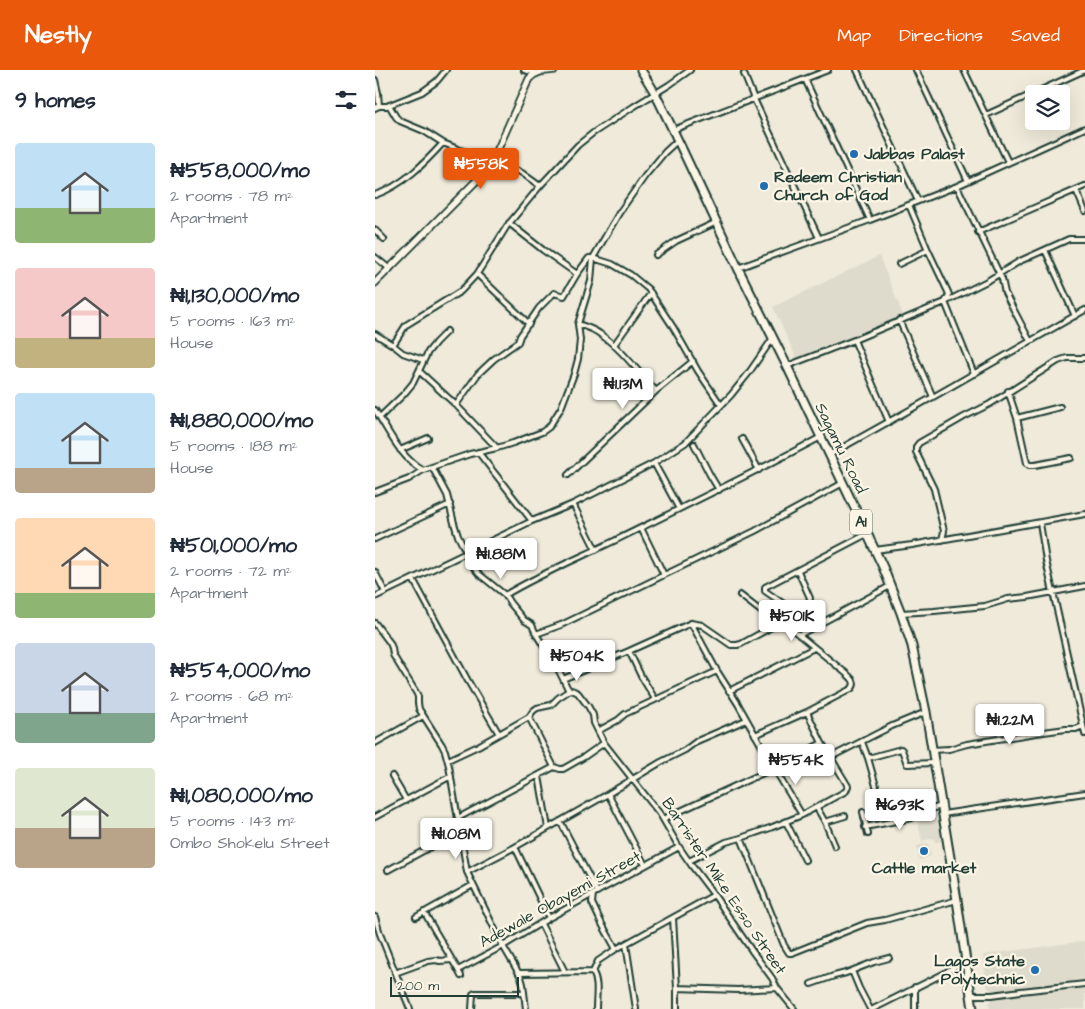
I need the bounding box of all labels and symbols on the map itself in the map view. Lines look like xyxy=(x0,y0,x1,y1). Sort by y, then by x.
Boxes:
place label: Jabbas Palast xyxy=(863,143,965,165)
pin: ₦558K xyxy=(446,148,516,190)
marker: Jabbas Palast xyxy=(848,148,860,160)
place label: Redeem Christian Church of God xyxy=(774,166,902,206)
marker: Redeem Christian Church of God xyxy=(758,180,770,192)
pin: ₦1.13M xyxy=(582,368,664,410)
street label: Sagamu Road xyxy=(809,399,872,498)
road number: A1 xyxy=(850,510,872,534)
pin: ₦1.88M xyxy=(460,538,542,580)
pin: ₦501K xyxy=(757,600,827,642)
pin: ₦504K xyxy=(542,640,612,682)
pin: ₦1.22M xyxy=(969,704,1051,746)
pin: ₦554K xyxy=(761,744,831,786)
pin: ₦693K xyxy=(865,788,935,831)
street label: Barrister Mike Esso Street xyxy=(656,793,792,979)
pin: ₦1.08M xyxy=(415,818,497,860)
street label: Adewale Obayemi Street xyxy=(475,845,646,954)
marker: Cattle market xyxy=(918,845,930,857)
place label: Cattle market xyxy=(872,857,977,879)
place label: Lagos State Polytechnic xyxy=(934,950,1026,991)
marker: Lagos State Polytechnic xyxy=(1029,964,1041,976)
scale bar xyxy=(390,974,519,997)

